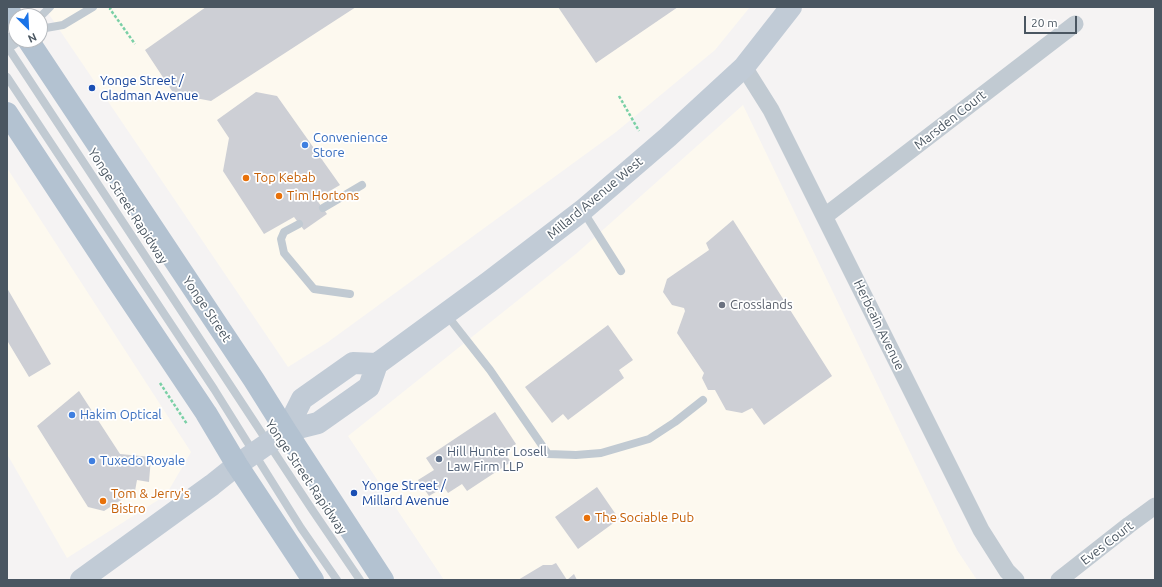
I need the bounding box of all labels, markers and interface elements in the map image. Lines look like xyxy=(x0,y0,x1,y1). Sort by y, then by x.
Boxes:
north arrow xyxy=(8,8,48,48)
scale bar xyxy=(1026,8,1079,34)
text: 20 m xyxy=(1031,16,1058,29)
text: N xyxy=(26,31,39,45)
place label: Yonge Street / Gladman Avenue xyxy=(100,73,198,104)
marker: Yonge Street / Gladman Avenue xyxy=(87,83,97,93)
street label: Marsden Court xyxy=(911,87,989,153)
place label: Convenience Store xyxy=(313,130,388,161)
marker: Convenience Store xyxy=(300,140,310,150)
street label: Yonge Street Rapidway xyxy=(85,145,171,267)
street label: Millard Avenue West xyxy=(544,153,646,243)
place label: Top Kebab xyxy=(254,170,316,186)
marker: Top Kebab xyxy=(241,173,251,183)
place label: Tim Hortons xyxy=(287,188,359,204)
marker: Tim Hortons xyxy=(274,191,284,201)
street label: Yonge Street xyxy=(179,273,235,345)
street label: Herbcain Avenue xyxy=(850,277,908,373)
place label: Crosslands xyxy=(730,297,793,313)
marker: Crosslands xyxy=(717,300,727,310)
place label: Hakim Optical xyxy=(80,407,162,423)
marker: Hakim Optical xyxy=(67,410,77,420)
street label: Yonge Street Rapidway xyxy=(262,417,350,537)
place label: Hill Hunter Losell Law Firm LLP xyxy=(447,444,547,475)
place label: Tuxedo Royale xyxy=(100,453,185,469)
marker: Hill Hunter Losell Law Firm LLP xyxy=(434,454,444,464)
marker: Tuxedo Royale xyxy=(87,456,97,466)
place label: Yonge Street / Millard Avenue xyxy=(362,478,449,509)
place label: Tom & Jerry's Bistro xyxy=(111,486,190,517)
marker: Yonge Street / Millard Avenue xyxy=(349,488,359,498)
marker: Tom & Jerry's Bistro xyxy=(98,496,108,506)
place label: The Sociable Pub xyxy=(595,510,694,526)
marker: The Sociable Pub xyxy=(582,513,592,523)
street label: Eves Court xyxy=(1078,518,1136,568)

